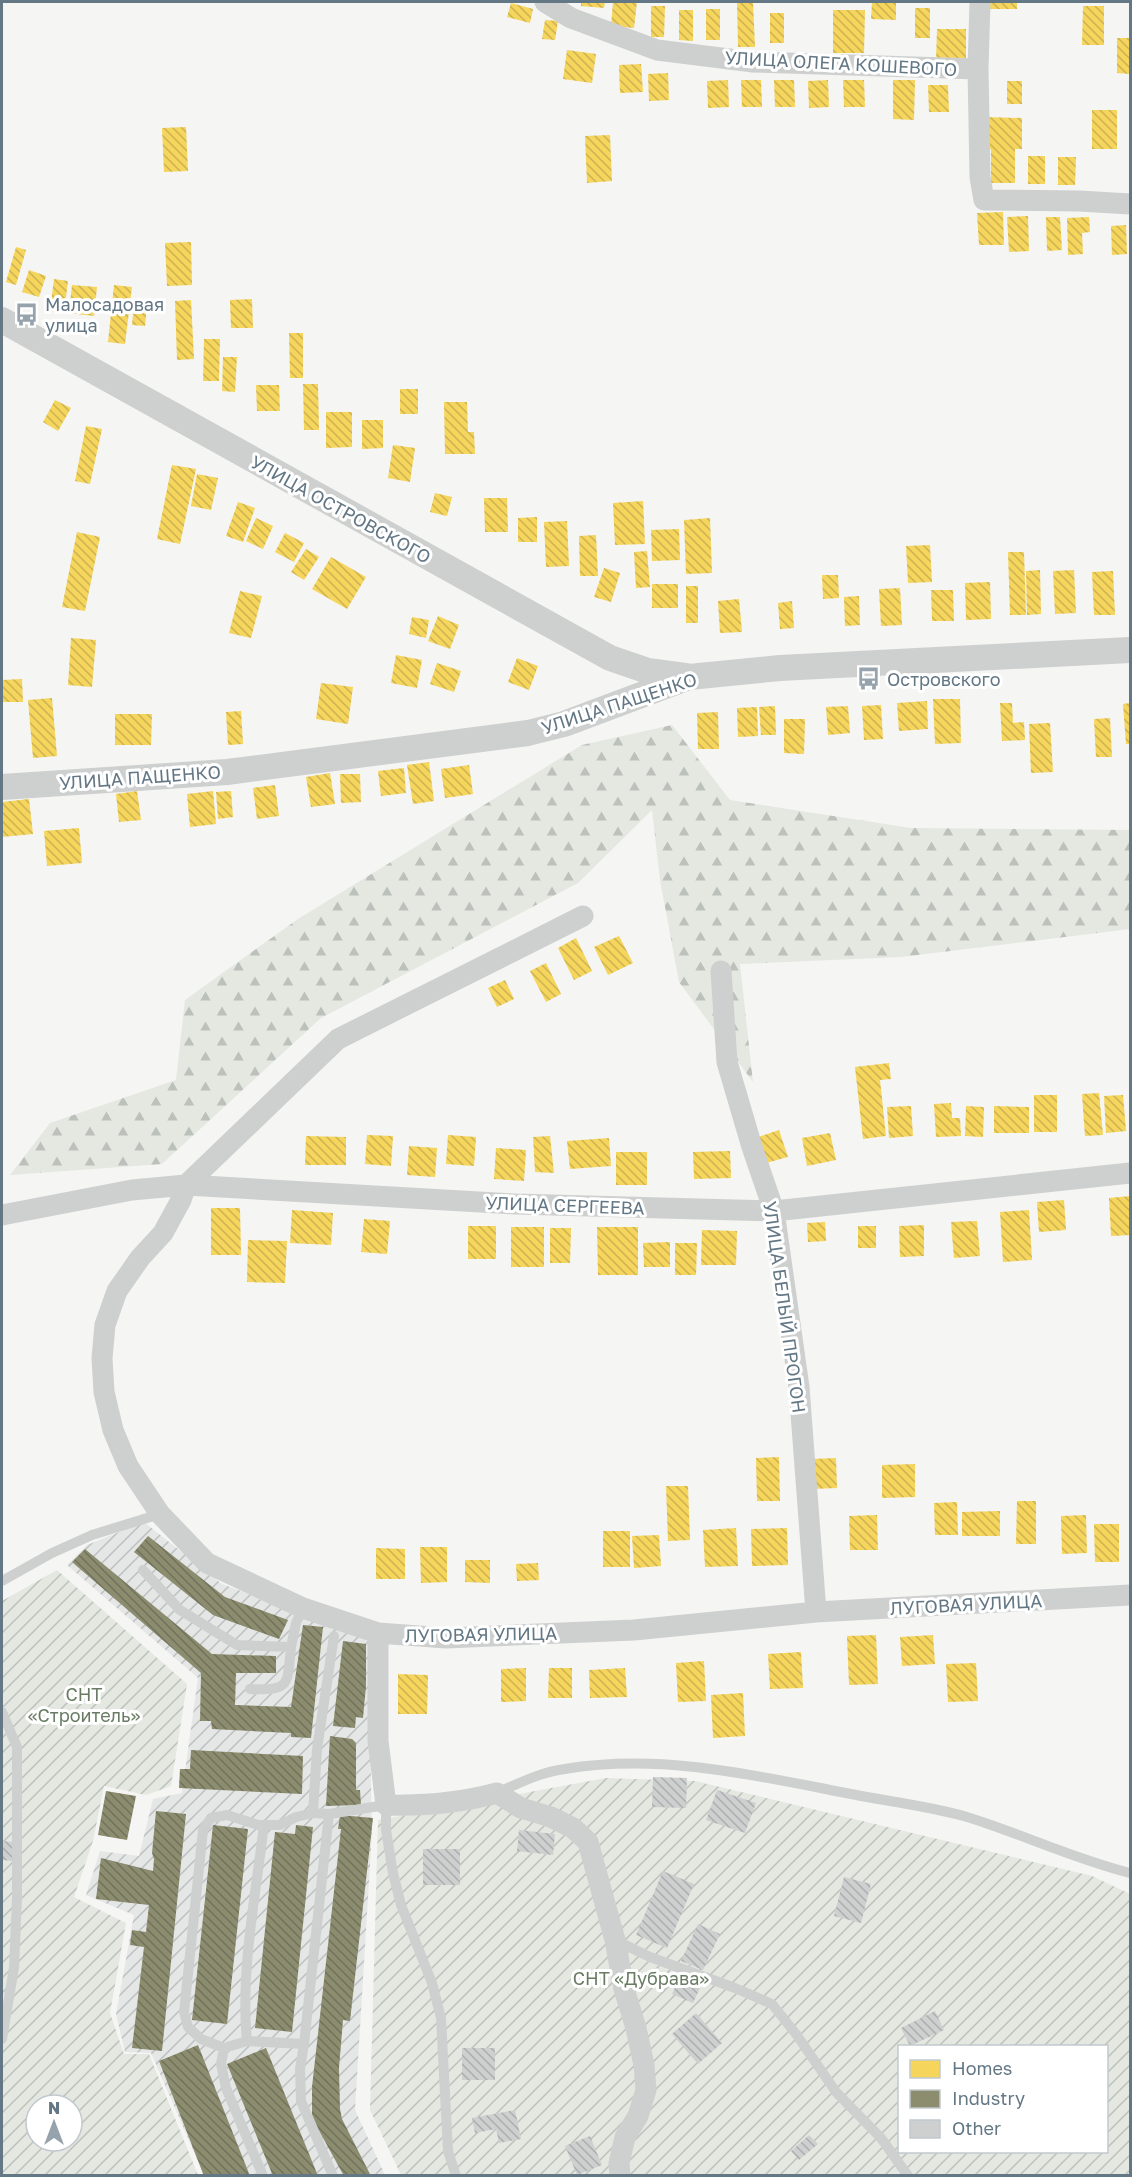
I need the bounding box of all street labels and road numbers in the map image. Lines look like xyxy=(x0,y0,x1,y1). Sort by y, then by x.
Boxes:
street label: УЛИЦА ОЛЕГА КОШЕВОГО xyxy=(724,46,958,80)
street label: УЛИЦА ОСТРОВСКОГО xyxy=(247,450,435,568)
street label: УЛИЦА ПАЩЕНКО xyxy=(539,667,699,739)
street label: УЛИЦА ПАЩЕНКО xyxy=(58,760,222,794)
street label: УЛИЦА СЕРГЕЕВА xyxy=(485,1191,645,1219)
street label: УЛИЦА БЕЛЫЙ ПРОГОН xyxy=(759,1200,811,1414)
street label: ЛУГОВАЯ УЛИЦА xyxy=(889,1589,1043,1619)
street label: ЛУГОВАЯ УЛИЦА xyxy=(405,1622,557,1646)

